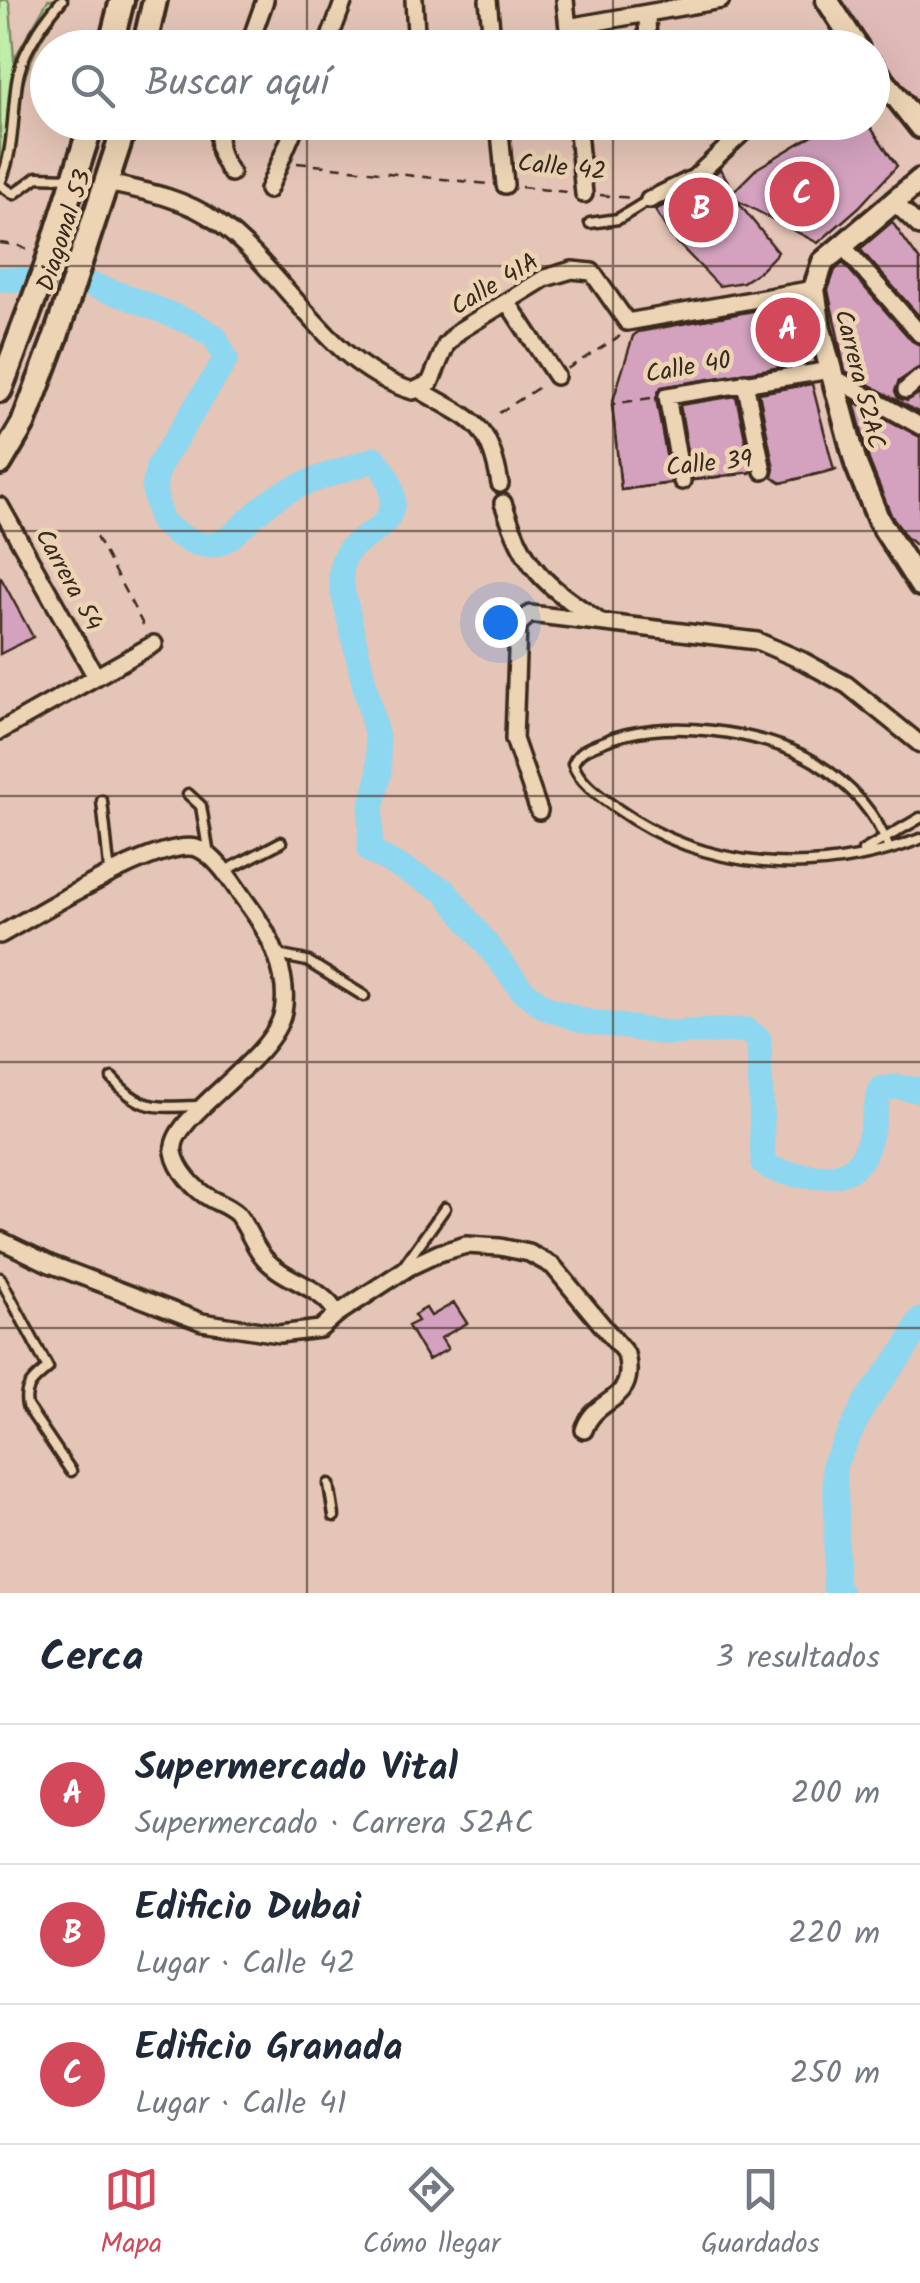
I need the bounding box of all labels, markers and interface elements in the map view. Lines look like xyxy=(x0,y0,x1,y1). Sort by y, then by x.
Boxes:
search box xyxy=(30,30,890,140)
text: Buscar aquí xyxy=(145,55,329,115)
icon: search xyxy=(65,58,120,113)
street label: Calle 42 xyxy=(516,143,608,193)
pin: C xyxy=(770,156,834,232)
street label: Diagonal 53 xyxy=(26,165,103,297)
pin: B xyxy=(668,172,734,248)
street label: Calle 41A xyxy=(443,243,547,327)
pin: A xyxy=(756,292,820,368)
street label: Carrera 52AC xyxy=(822,305,896,454)
street label: Calle 40 xyxy=(642,341,734,395)
street label: Calle 39 xyxy=(664,440,754,488)
street label: Carrera 54 xyxy=(24,521,113,639)
your location xyxy=(475,597,526,648)
text: Cerca xyxy=(40,1625,144,1692)
text: 3 resultados xyxy=(716,1633,880,1684)
text: Supermercado Vital xyxy=(135,1739,458,1799)
text: A xyxy=(62,1769,83,1820)
text: 200 m xyxy=(791,1769,880,1820)
text: Supermercado · Carrera 52AC xyxy=(135,1799,534,1850)
text: Edificio Dubai xyxy=(135,1879,361,1939)
text: B xyxy=(63,1909,82,1960)
text: 220 m xyxy=(789,1909,880,1960)
text: Lugar · Calle 42 xyxy=(135,1939,355,1990)
text: Edificio Granada xyxy=(135,2019,403,2079)
text: C xyxy=(63,2049,82,2100)
text: 250 m xyxy=(790,2049,880,2100)
text: Lugar · Calle 41 xyxy=(135,2079,347,2130)
tab: Mapa xyxy=(100,2162,162,2267)
tab: Cómo llegar xyxy=(363,2162,500,2267)
tab: Guardados xyxy=(701,2162,820,2267)

